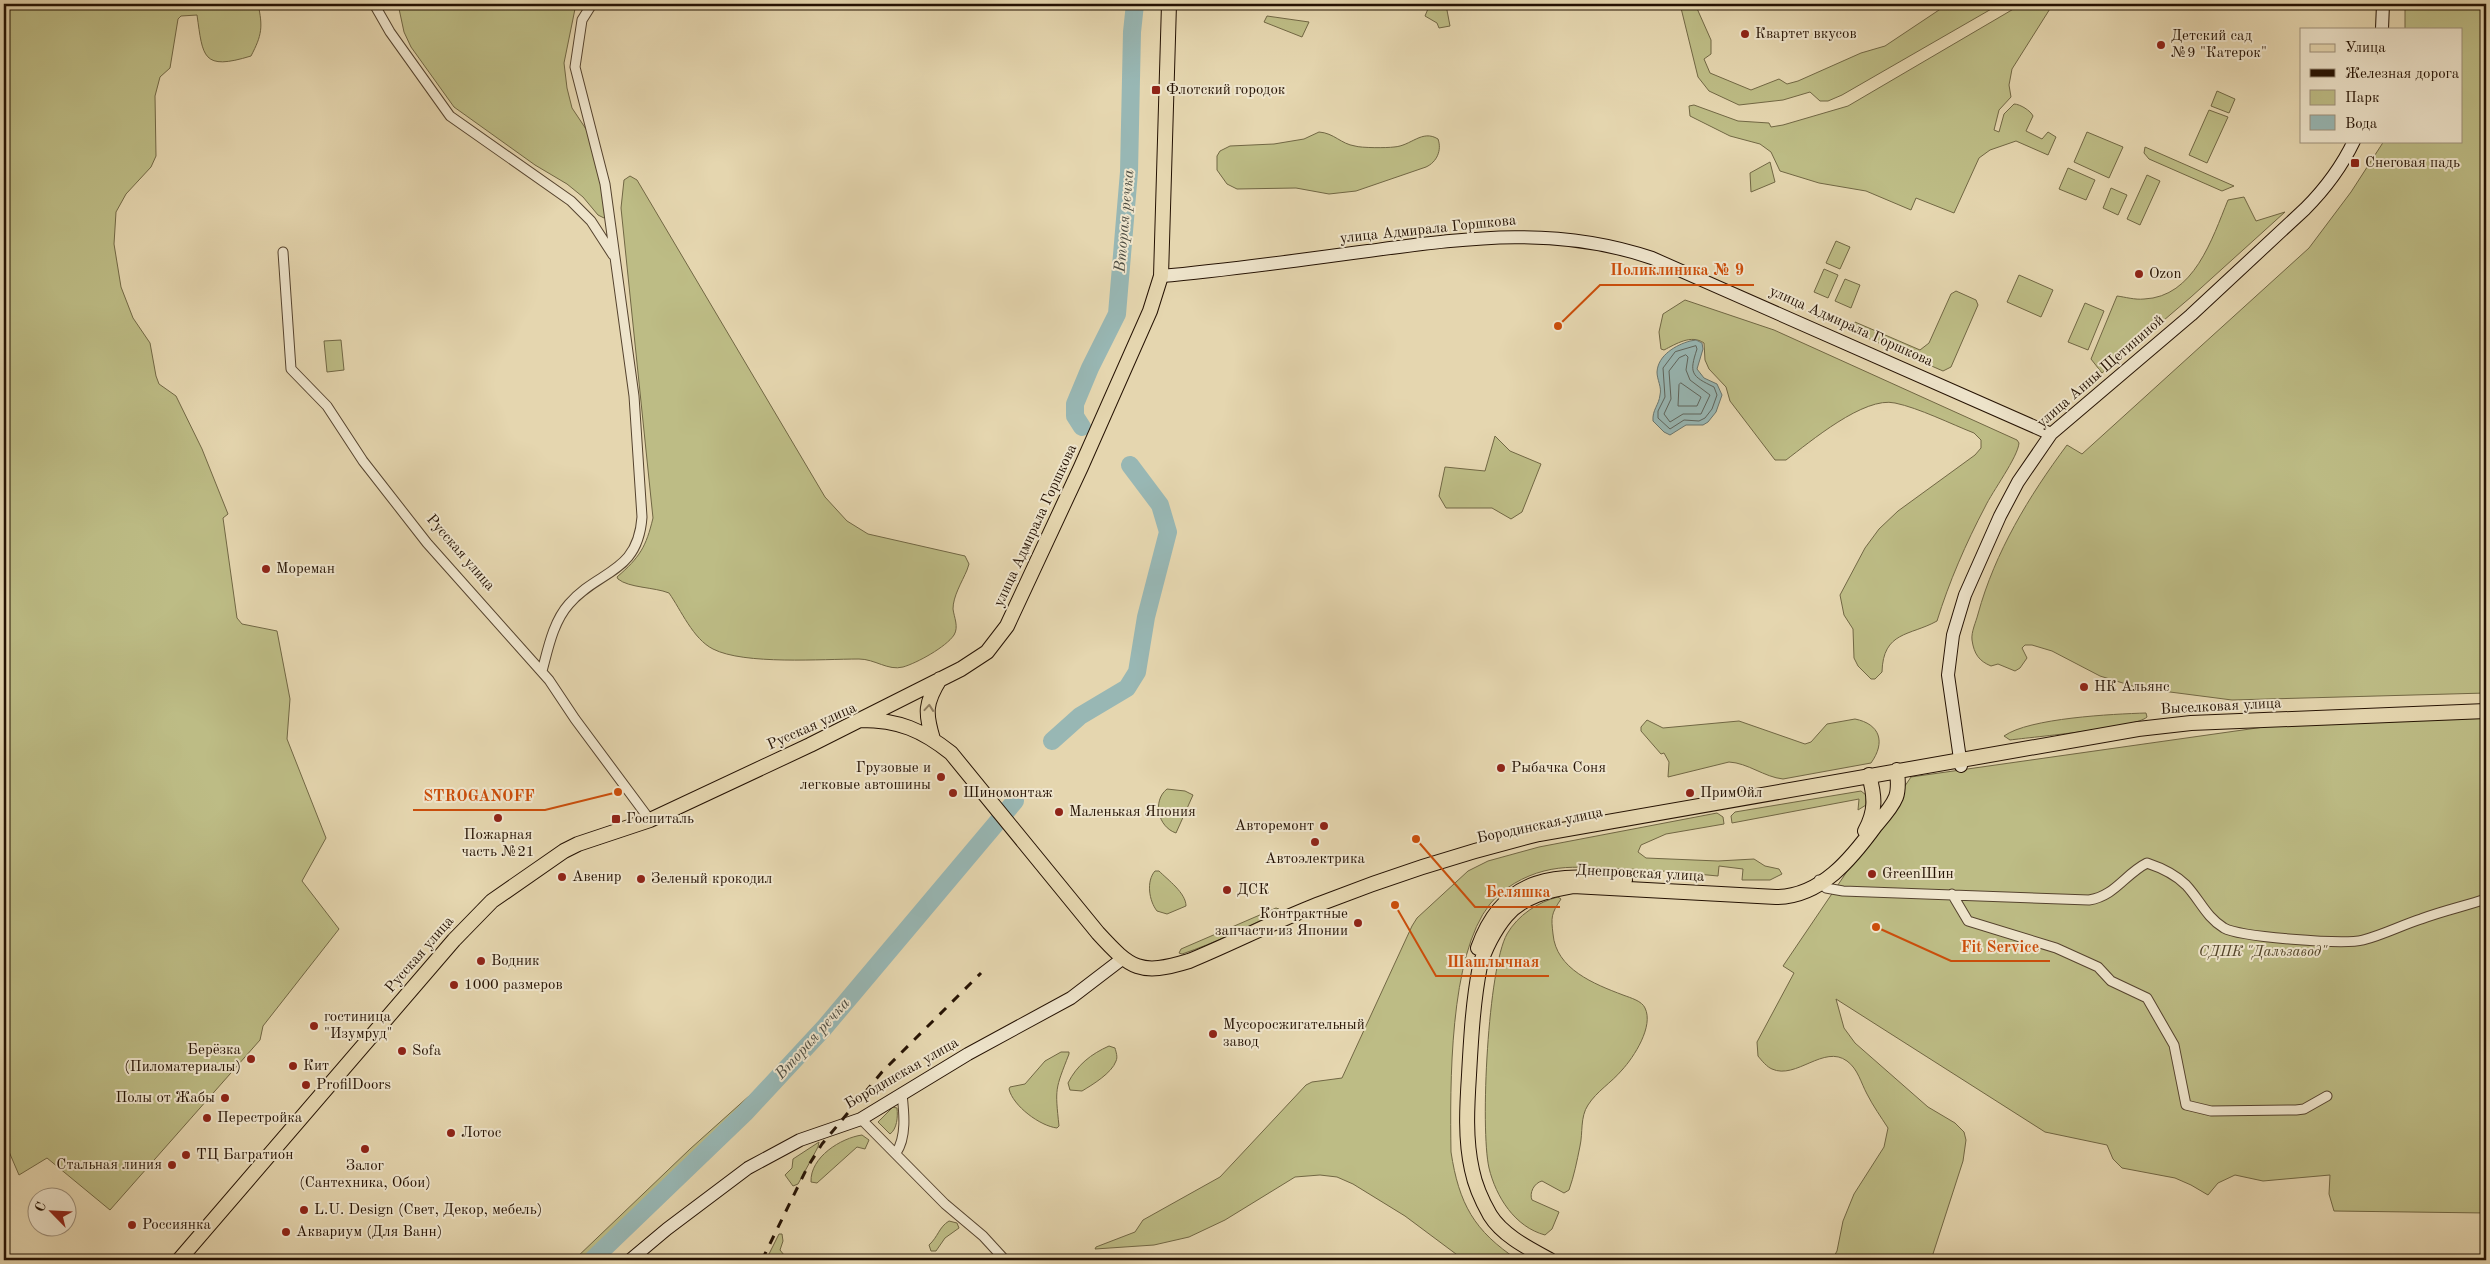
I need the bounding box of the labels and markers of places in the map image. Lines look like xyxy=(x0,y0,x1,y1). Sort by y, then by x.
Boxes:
place label: Квартет вкусов xyxy=(1755,27,1857,42)
marker: Квартет вкусов xyxy=(1739,28,1751,40)
place label: Детский сад №9 "Катерок" xyxy=(2171,29,2267,61)
marker: Детский сад №9 "Катерок" xyxy=(2155,39,2167,51)
place label: Флотский городок xyxy=(1166,83,1286,98)
marker: Флотский городок xyxy=(1150,84,1162,96)
place label: Снеговая падь xyxy=(2365,156,2460,171)
marker: Снеговая падь xyxy=(2349,157,2361,169)
callout: Поликлиника № 9 xyxy=(1600,254,1754,285)
place label: Ozon xyxy=(2149,267,2182,282)
marker: Ozon xyxy=(2133,268,2145,280)
place label: Мореман xyxy=(276,562,335,577)
marker: Мореман xyxy=(260,563,272,575)
place label: НК Альянс xyxy=(2094,680,2170,695)
marker: НК Альянс xyxy=(2078,681,2090,693)
place label: Грузовые и легковые автошины xyxy=(800,761,931,793)
place label: Рыбачка Соня xyxy=(1511,761,1606,776)
marker: Рыбачка Соня xyxy=(1495,762,1507,774)
marker: Грузовые и легковые автошины xyxy=(935,771,947,783)
callout: STROGANOFF xyxy=(413,779,545,810)
place label: Шиномонтаж xyxy=(963,786,1053,801)
place label: ПримОйл xyxy=(1700,786,1762,801)
marker: Шиномонтаж xyxy=(947,787,959,799)
marker: ПримОйл xyxy=(1684,787,1696,799)
place label: Маленькая Япония xyxy=(1069,805,1196,820)
marker: Маленькая Япония xyxy=(1053,806,1065,818)
marker: Пожарная часть №21 xyxy=(492,812,504,824)
place label: Госпиталь xyxy=(626,812,694,827)
marker: Госпиталь xyxy=(610,813,622,825)
place label: Авторемонт xyxy=(1235,819,1314,834)
marker: Авторемонт xyxy=(1318,820,1330,832)
place label: Пожарная часть №21 xyxy=(461,828,535,860)
marker: Автоэлектрика xyxy=(1309,836,1321,848)
place label: Автоэлектрика xyxy=(1265,852,1365,867)
place label: GreenШин xyxy=(1882,867,1954,882)
marker: GreenШин xyxy=(1866,868,1878,880)
place label: Авенир xyxy=(572,870,622,885)
marker: Авенир xyxy=(556,871,568,883)
place label: Зеленый крокодил xyxy=(651,872,772,887)
marker: Зеленый крокодил xyxy=(635,873,647,885)
callout: Беляшка xyxy=(1475,876,1560,907)
place label: ДСК xyxy=(1237,883,1269,898)
marker: ДСК xyxy=(1221,884,1233,896)
place label: Контрактные запчасти из Японии xyxy=(1215,907,1348,939)
marker: Контрактные запчасти из Японии xyxy=(1352,917,1364,929)
callout: Fit Service xyxy=(1951,930,2050,961)
callout: Шашлычная xyxy=(1436,945,1549,976)
place label: Водник xyxy=(491,954,540,969)
marker: Водник xyxy=(475,955,487,967)
place label: 1000 размеров xyxy=(464,978,563,993)
marker: 1000 размеров xyxy=(448,979,460,991)
place label: гостиница "Изумруд" xyxy=(324,1010,393,1042)
place label: Мусоросжигательный завод xyxy=(1223,1018,1365,1050)
marker: гостиница "Изумруд" xyxy=(308,1020,320,1032)
marker: Мусоросжигательный завод xyxy=(1207,1028,1219,1040)
place label: Берёзка (Пиломатериалы) xyxy=(124,1043,242,1075)
place label: Sofa xyxy=(412,1044,442,1059)
marker: Sofa xyxy=(396,1045,408,1057)
marker: Берёзка (Пиломатериалы) xyxy=(245,1053,257,1065)
place label: Кит xyxy=(303,1059,329,1074)
marker: Кит xyxy=(287,1060,299,1072)
place label: ProfilDoors xyxy=(316,1078,391,1093)
marker: ProfilDoors xyxy=(300,1079,312,1091)
place label: Полы от Жабы xyxy=(115,1091,215,1106)
marker: Полы от Жабы xyxy=(219,1092,231,1104)
place label: Перестройка xyxy=(217,1111,303,1126)
marker: Перестройка xyxy=(201,1112,213,1124)
place label: Лотос xyxy=(461,1126,502,1141)
marker: Лотос xyxy=(445,1127,457,1139)
marker: Залог (Сантехника, Обои) xyxy=(359,1143,371,1155)
place label: ТЦ Багратион xyxy=(196,1148,293,1163)
marker: ТЦ Багратион xyxy=(180,1149,192,1161)
place label: Стальная линия xyxy=(56,1158,162,1173)
marker: Стальная линия xyxy=(166,1159,178,1171)
place label: Залог (Сантехника, Обои) xyxy=(299,1159,431,1191)
place label: L.U. Design (Свет, Декор, мебель) xyxy=(314,1203,542,1218)
marker: L.U. Design (Свет, Декор, мебель) xyxy=(298,1204,310,1216)
place label: Россиянка xyxy=(142,1218,212,1233)
marker: Россиянка xyxy=(126,1219,138,1231)
place label: Аквариум (Для Ванн) xyxy=(296,1225,442,1240)
marker: Аквариум (Для Ванн) xyxy=(280,1226,292,1238)

